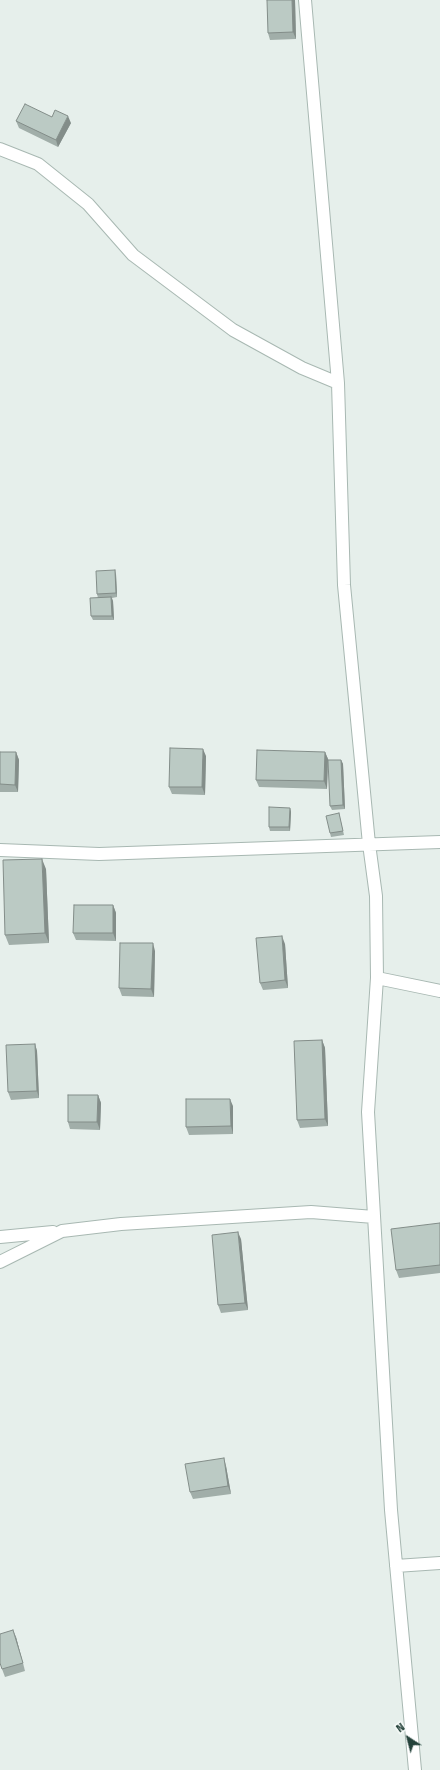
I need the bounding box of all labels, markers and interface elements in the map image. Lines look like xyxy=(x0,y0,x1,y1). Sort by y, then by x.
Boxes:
north arrow xyxy=(388,1718,428,1758)
text: N xyxy=(394,1720,407,1735)

